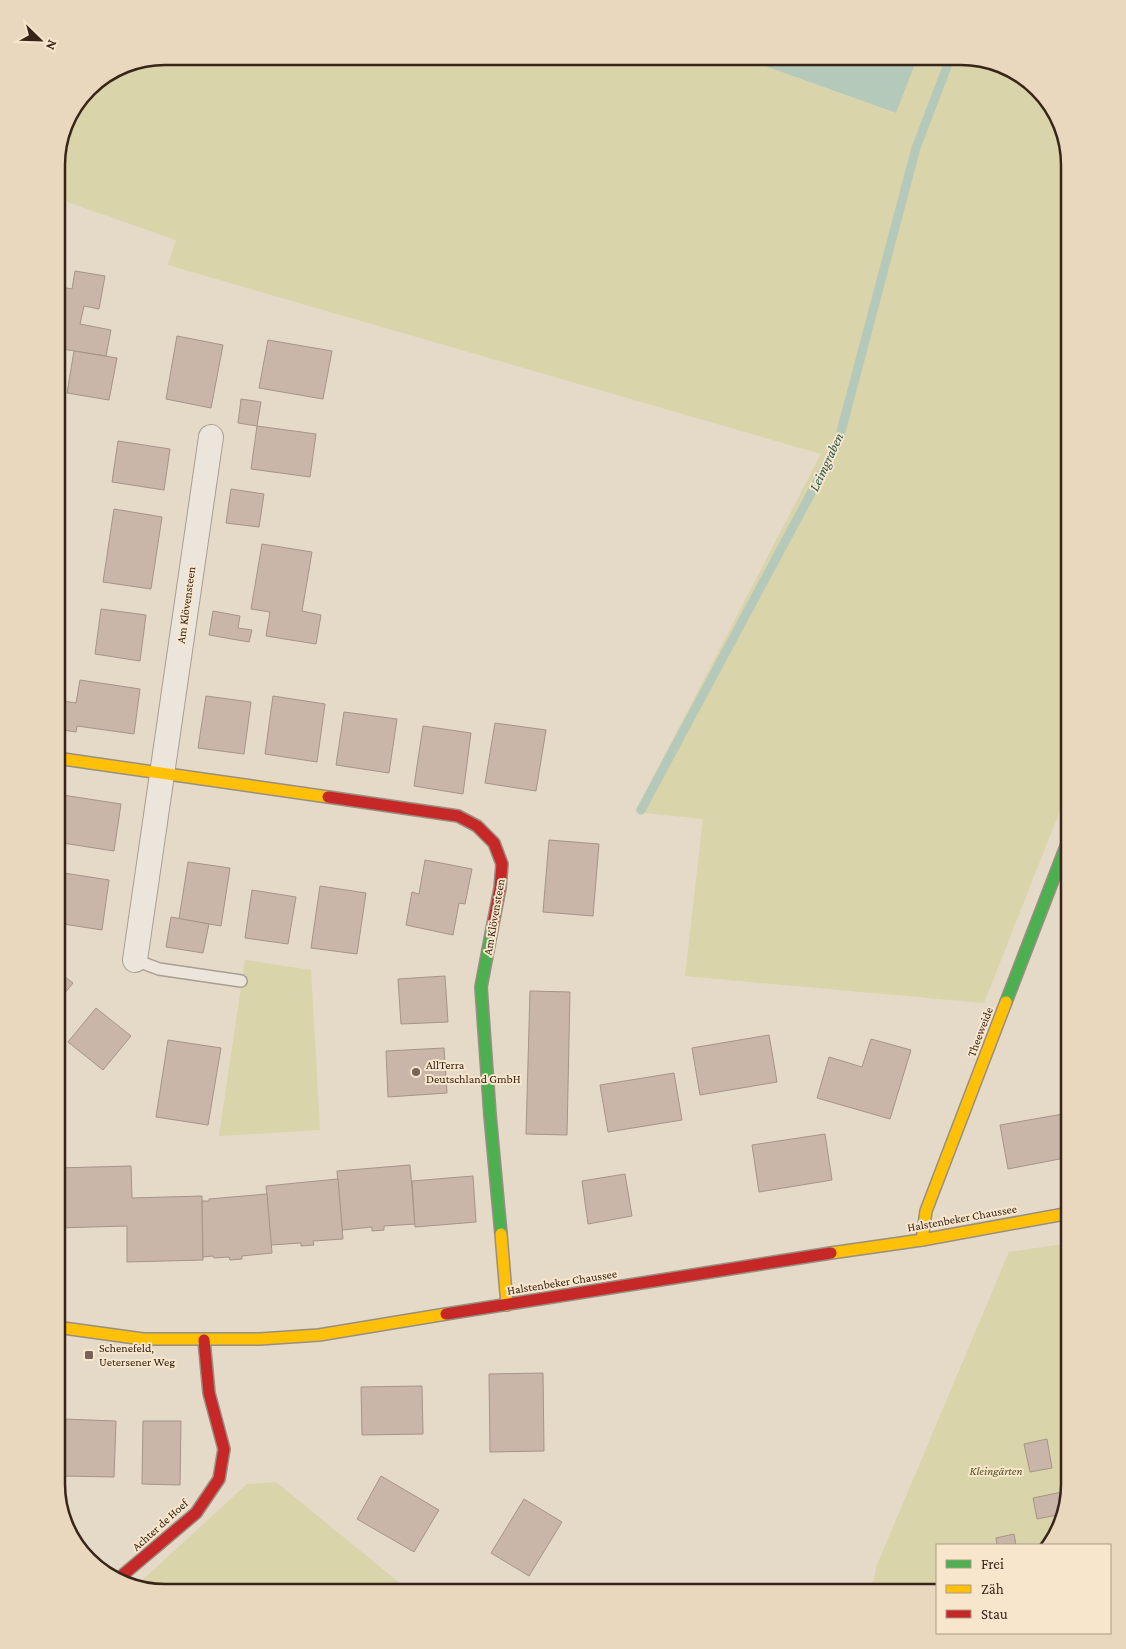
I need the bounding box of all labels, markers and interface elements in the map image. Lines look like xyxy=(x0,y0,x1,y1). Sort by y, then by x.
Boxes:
north arrow xyxy=(15,15,65,65)
text: N xyxy=(43,38,61,53)
water label: Leimgraben xyxy=(806,430,846,494)
street label: Am Klövensteen xyxy=(174,565,198,644)
street label: Am Klövensteen xyxy=(480,877,508,956)
street label: Theeweide xyxy=(964,1005,996,1059)
place label: AllTerra Deutschland GmbH xyxy=(426,1058,521,1086)
marker: AllTerra Deutschland GmbH xyxy=(410,1066,422,1078)
street label: Halstenbeker Chaussee xyxy=(906,1201,1018,1235)
street label: Halstenbeker Chaussee xyxy=(506,1266,618,1298)
place label: Schenefeld, Uetersener Weg xyxy=(99,1341,175,1369)
marker: Schenefeld, Uetersener Weg xyxy=(83,1349,95,1361)
park label: Kleingärten xyxy=(970,1464,1022,1478)
street label: Achter de Hoef xyxy=(129,1495,192,1554)
legend xyxy=(936,1544,1111,1634)
text: Frei xyxy=(981,1556,1004,1572)
text: Zäh xyxy=(981,1581,1004,1597)
text: Stau xyxy=(981,1606,1008,1622)

